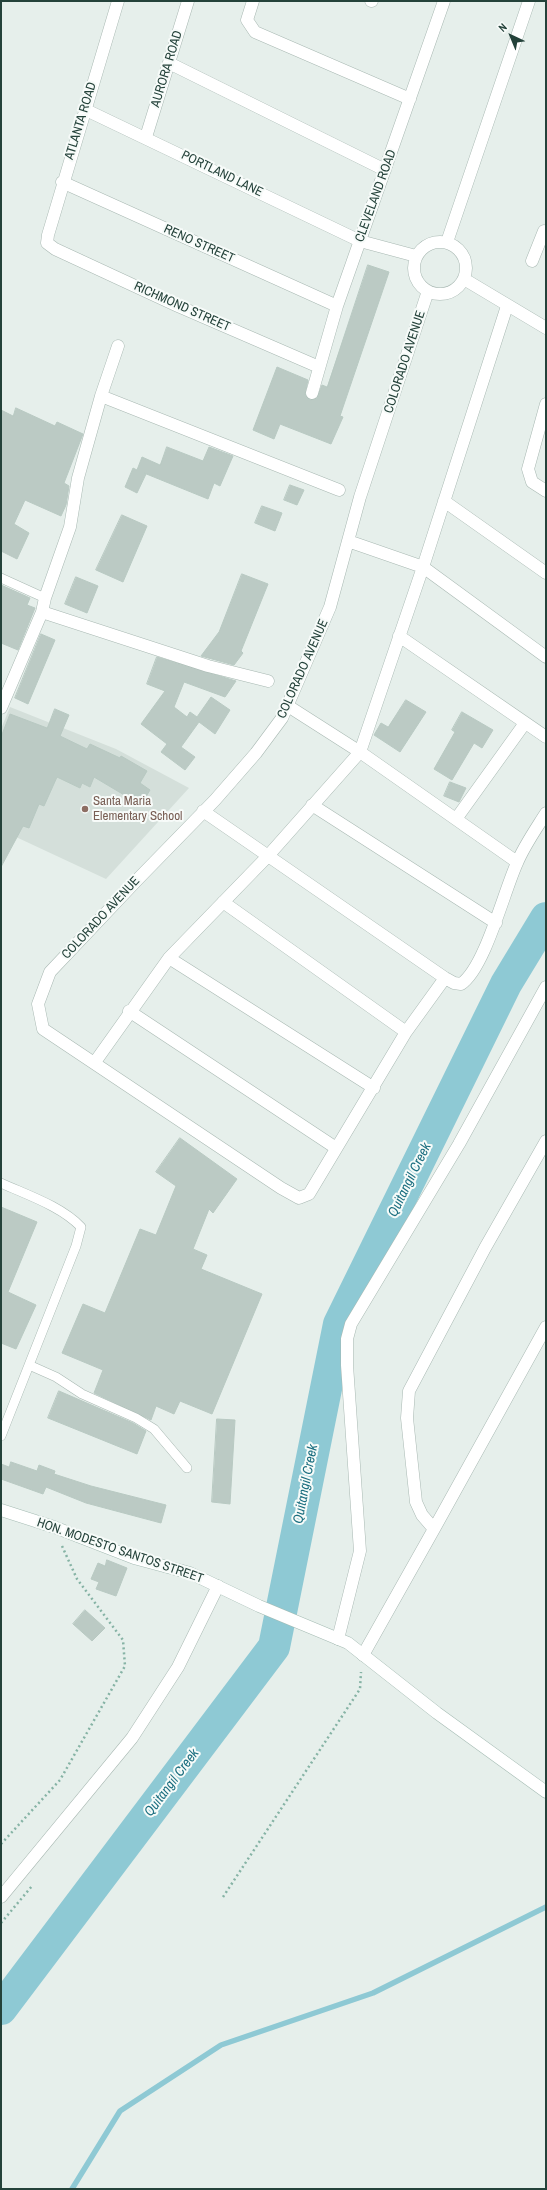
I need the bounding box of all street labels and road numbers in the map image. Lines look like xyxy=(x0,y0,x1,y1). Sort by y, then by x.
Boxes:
street label: AURORA ROAD xyxy=(148,29,186,109)
street label: ATLANTA ROAD xyxy=(62,80,100,162)
street label: PORTLAND LANE xyxy=(179,148,265,200)
street label: CLEVELAND ROAD xyxy=(352,148,400,244)
street label: RENO STREET xyxy=(161,221,237,267)
street label: RICHMOND STREET xyxy=(131,279,233,335)
street label: COLORADO AVENUE xyxy=(381,309,429,415)
street label: COLORADO AVENUE xyxy=(274,617,332,721)
street label: COLORADO AVENUE xyxy=(59,874,143,962)
street label: HON. MODESTO SANTOS STREET xyxy=(35,1515,205,1587)

